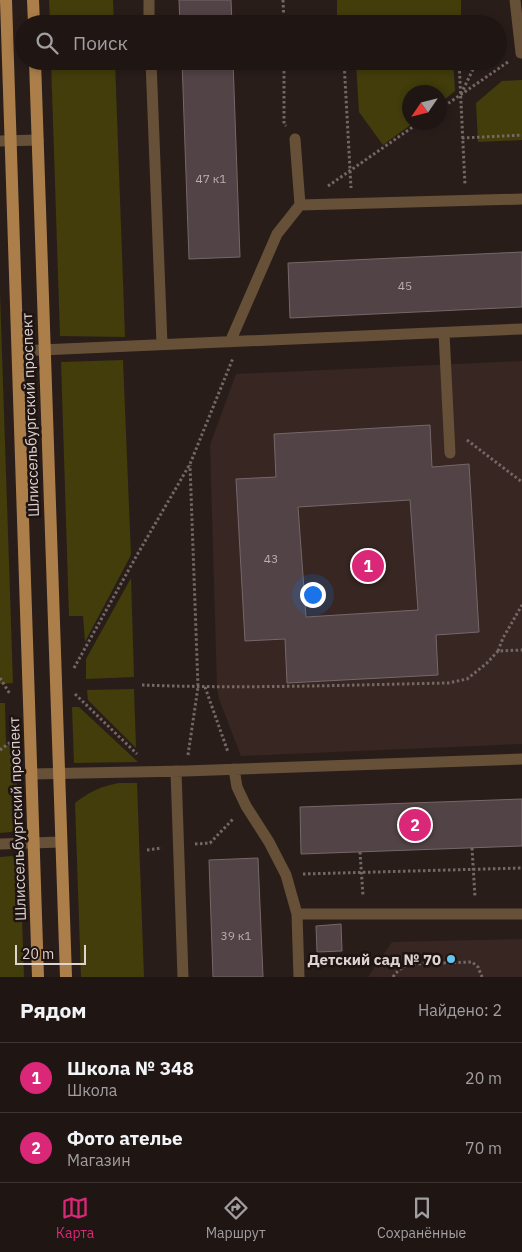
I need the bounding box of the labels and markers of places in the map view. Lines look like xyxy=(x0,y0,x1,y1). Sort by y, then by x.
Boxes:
pin: 1 xyxy=(352,547,384,585)
pin: 2 xyxy=(399,806,431,844)
place label: Детский сад № 70 xyxy=(308,950,441,969)
marker: Детский сад № 70 xyxy=(445,953,457,965)

